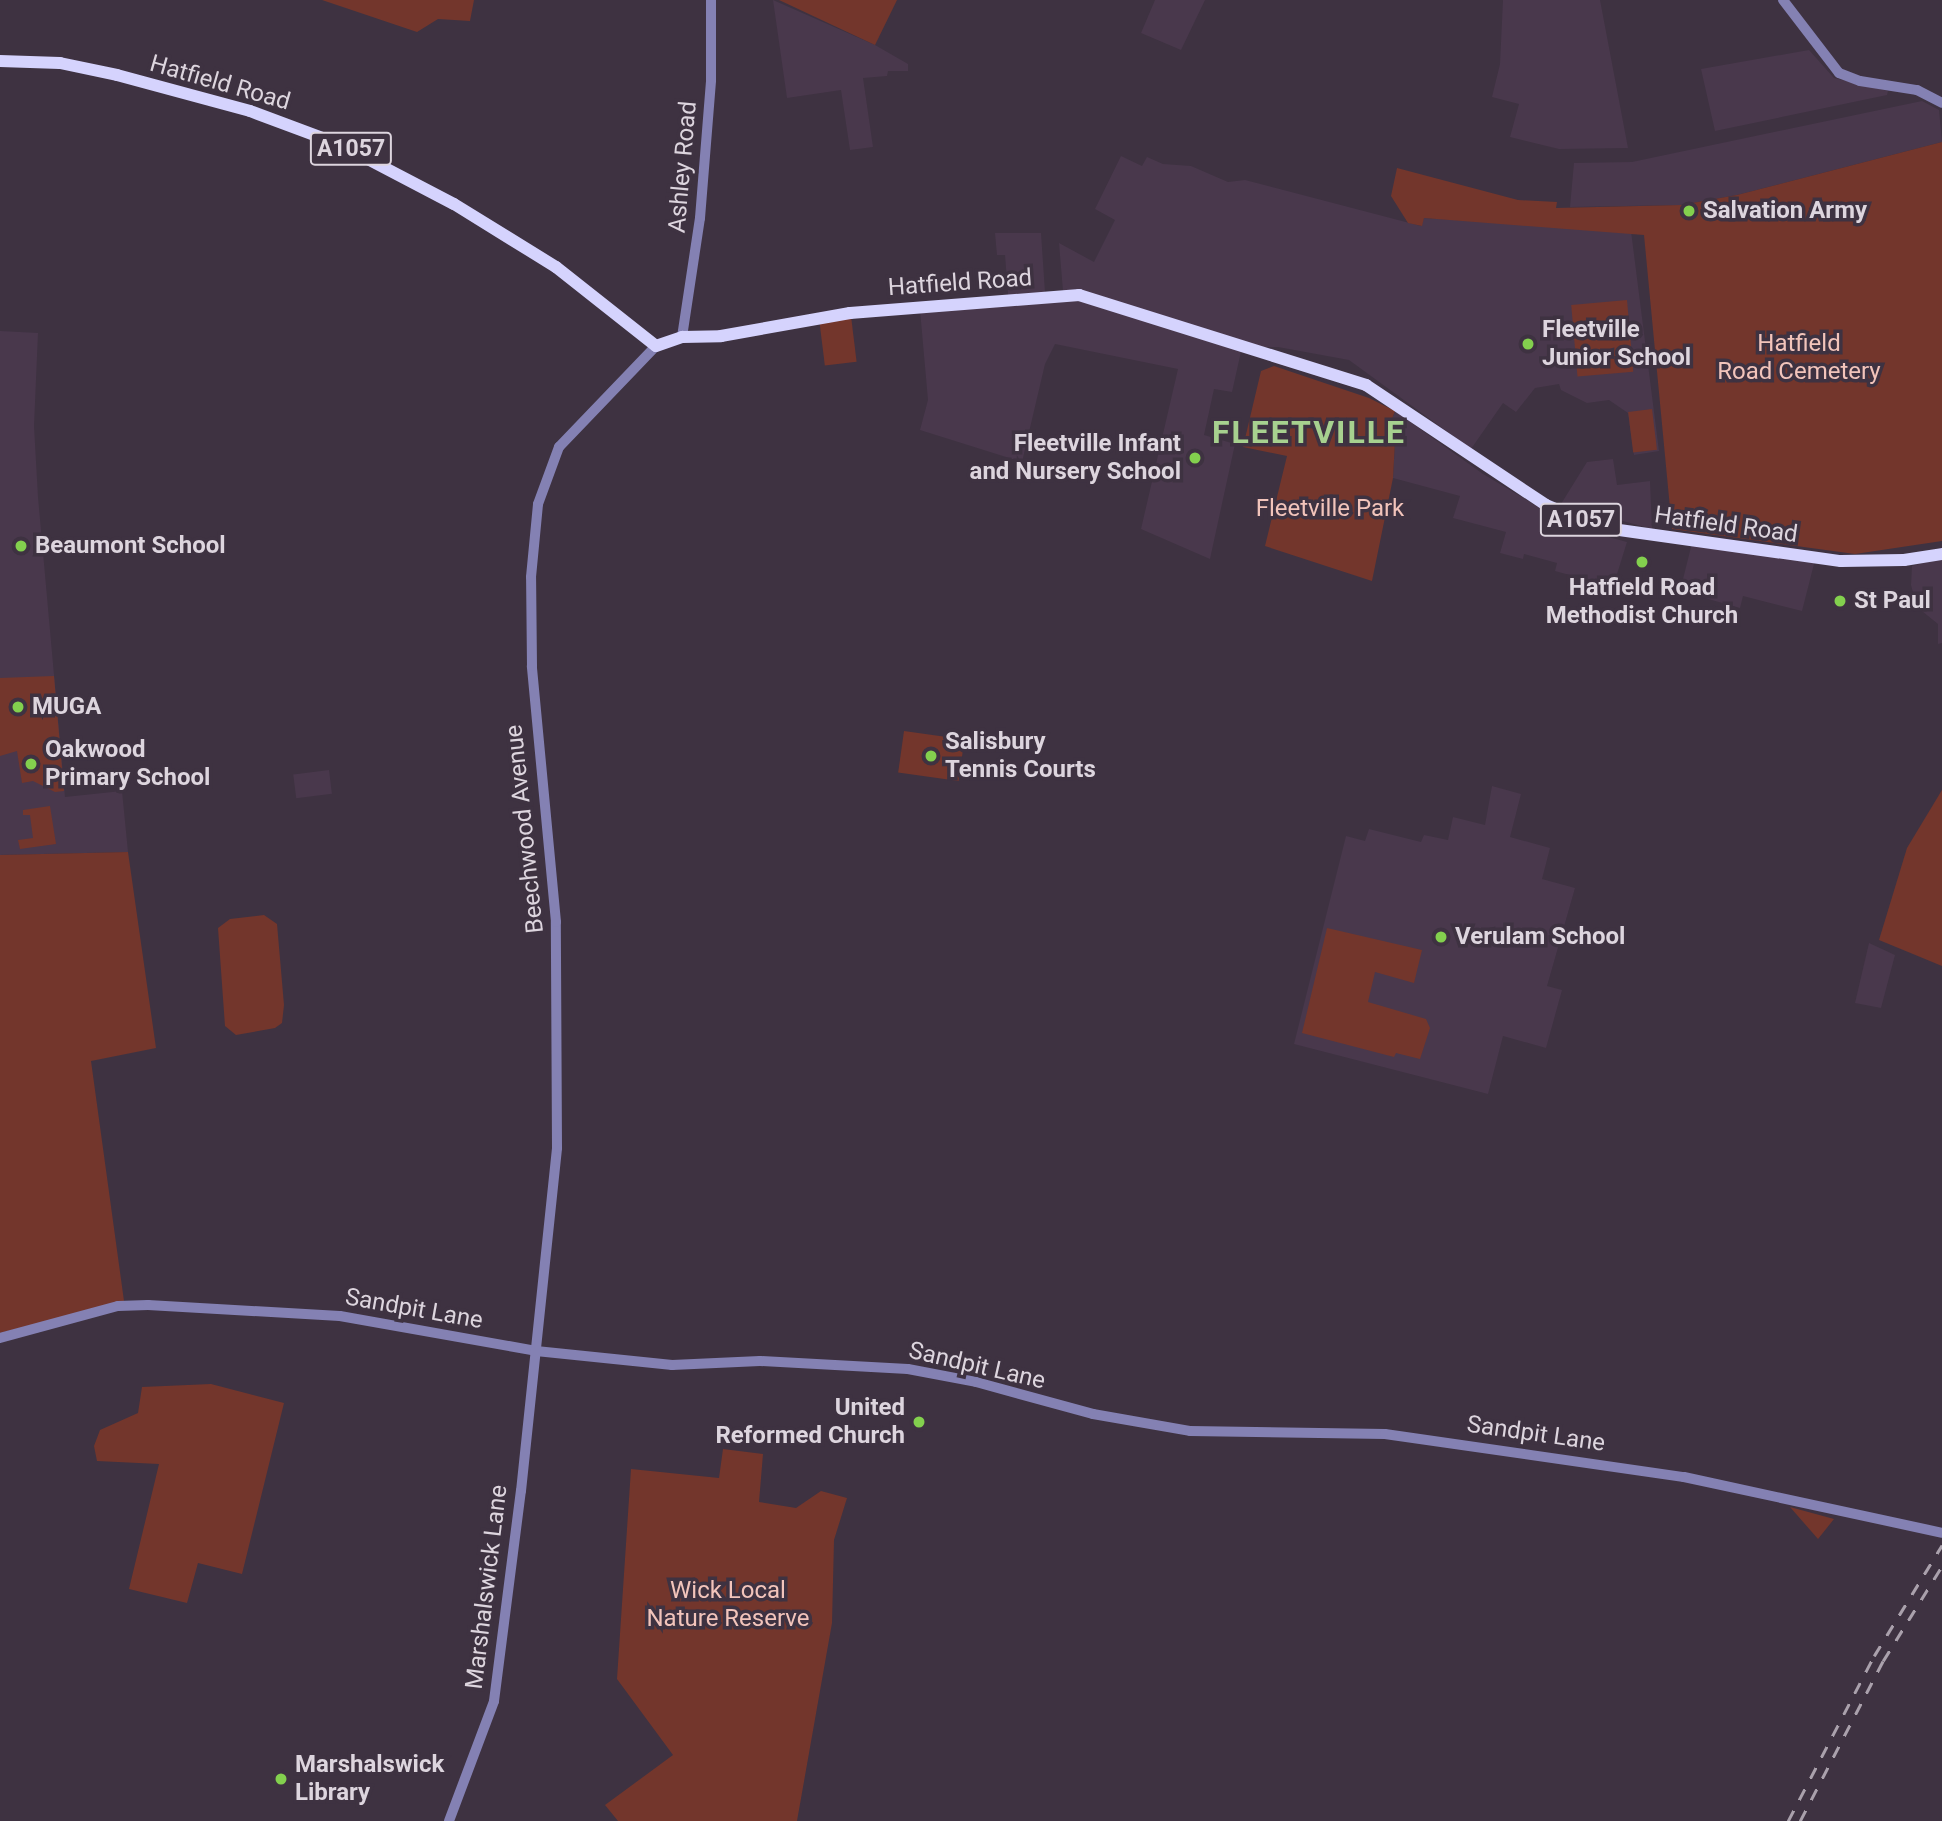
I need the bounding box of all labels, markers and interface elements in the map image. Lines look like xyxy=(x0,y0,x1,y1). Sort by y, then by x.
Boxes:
street label: Hatfield Road xyxy=(147,49,293,117)
street label: Ashley Road xyxy=(663,100,703,234)
road number: A1057 xyxy=(309,130,393,168)
place label: Salvation Army xyxy=(1703,197,1867,225)
marker: Salvation Army xyxy=(1681,203,1697,219)
street label: Hatfield Road xyxy=(887,264,1033,302)
place label: Fleetville Junior School xyxy=(1542,316,1691,372)
park label: Hatfield Road Cemetery xyxy=(1717,330,1881,386)
marker: Fleetville Junior School xyxy=(1520,336,1536,352)
district label: FLEETVILLE xyxy=(1213,413,1405,451)
place label: Fleetville Infant and Nursery School xyxy=(970,430,1181,486)
marker: Fleetville Infant and Nursery School xyxy=(1187,450,1203,466)
park label: Fleetville Park xyxy=(1256,495,1404,523)
road number: A1057 xyxy=(1539,500,1623,540)
street label: Hatfield Road xyxy=(1652,501,1800,549)
place label: Beaumont School xyxy=(35,532,226,560)
marker: Beaumont School xyxy=(13,538,29,554)
marker: Hatfield Road Methodist Church xyxy=(1634,554,1650,570)
place label: Hatfield Road Methodist Church xyxy=(1546,574,1738,630)
place label: St Paul xyxy=(1854,587,1931,615)
marker: St Paul xyxy=(1832,593,1848,609)
place label: MUGA xyxy=(32,693,101,721)
marker: MUGA xyxy=(10,699,26,715)
street label: Beechwood Avenue xyxy=(500,723,550,935)
place label: Salisbury Tennis Courts xyxy=(945,728,1096,784)
place label: Oakwood Primary School xyxy=(45,736,210,792)
marker: Salisbury Tennis Courts xyxy=(923,748,939,764)
marker: Oakwood Primary School xyxy=(23,756,39,772)
place label: Verulam School xyxy=(1455,923,1625,951)
marker: Verulam School xyxy=(1433,929,1449,945)
street label: Sandpit Lane xyxy=(343,1283,485,1335)
street label: Sandpit Lane xyxy=(906,1336,1048,1396)
place label: United Reformed Church xyxy=(715,1394,905,1450)
street label: Sandpit Lane xyxy=(1465,1410,1607,1458)
marker: United Reformed Church xyxy=(911,1414,927,1430)
street label: Marshalswick Lane xyxy=(460,1483,514,1691)
park label: Wick Local Nature Reserve xyxy=(646,1577,810,1633)
place label: Marshalswick Library xyxy=(295,1751,444,1807)
marker: Marshalswick Library xyxy=(273,1771,289,1787)

